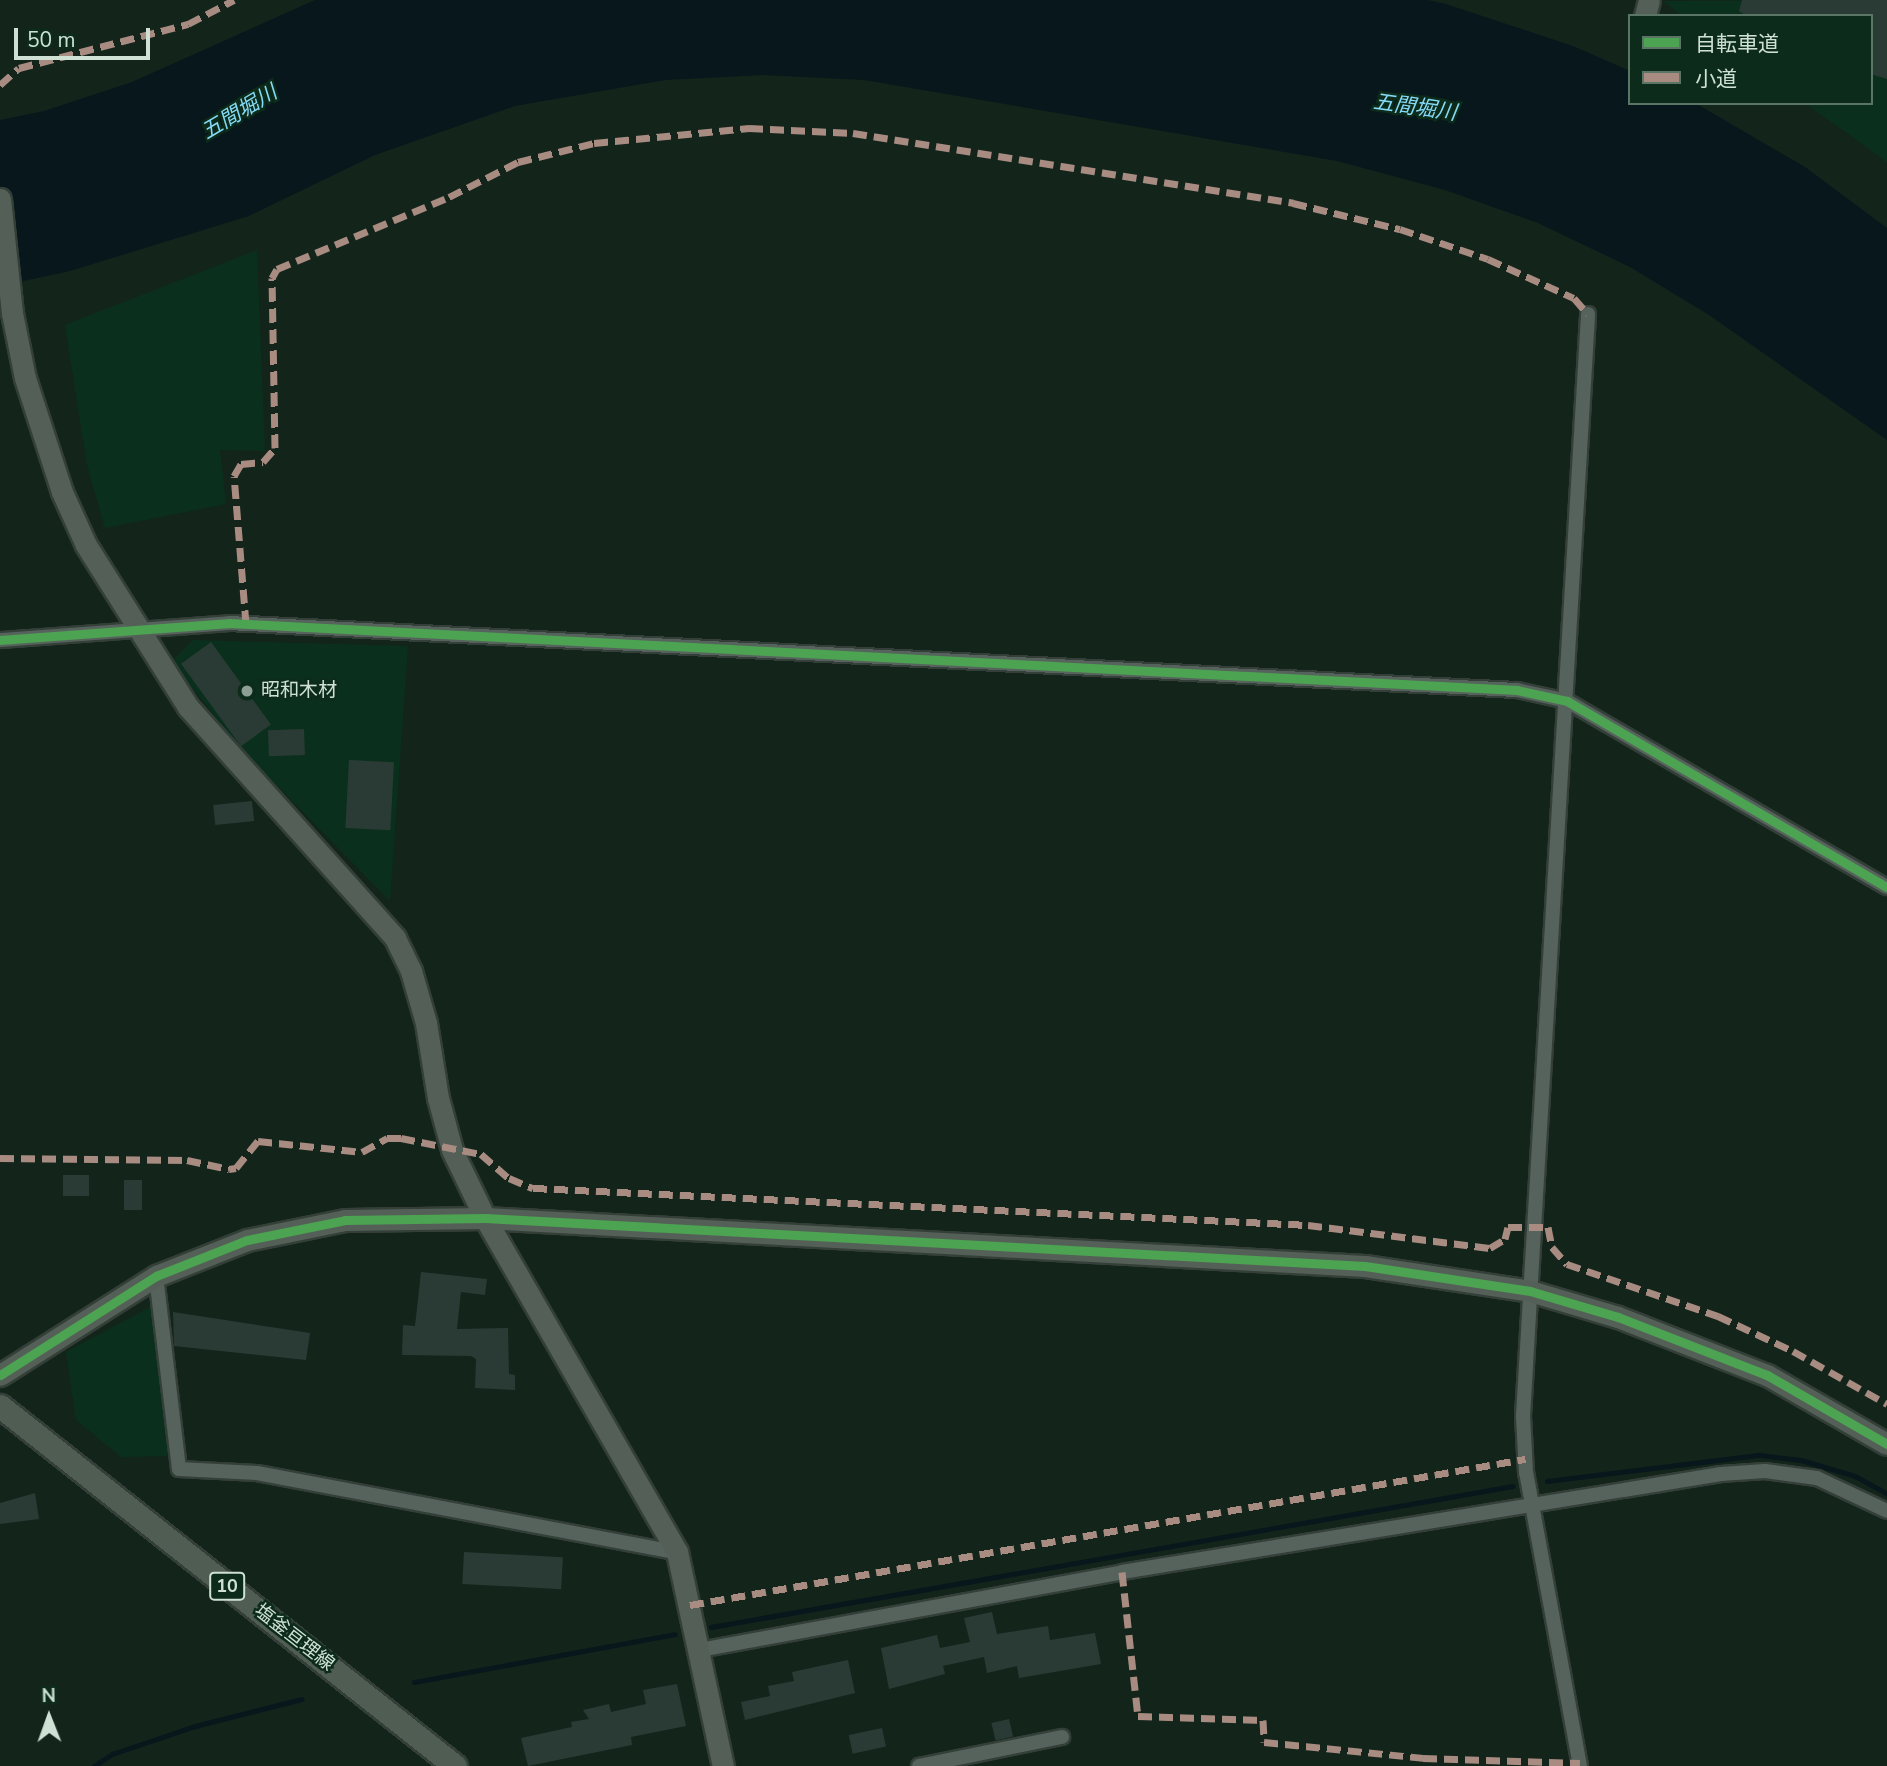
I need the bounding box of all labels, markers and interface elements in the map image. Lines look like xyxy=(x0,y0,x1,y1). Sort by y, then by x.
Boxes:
scale bar xyxy=(18,14,154,58)
legend xyxy=(1628,14,1873,105)
text: 50 m xyxy=(27,26,76,54)
text: 自転車道 xyxy=(1695,30,1779,58)
text: 小道 xyxy=(1695,65,1737,93)
water label: 五間堀川 xyxy=(197,80,281,144)
water label: 五間堀川 xyxy=(1372,89,1458,125)
place label: 昭和木材 xyxy=(261,680,337,702)
marker: 昭和木材 xyxy=(239,683,255,699)
road number: 10 xyxy=(208,1572,246,1601)
street label: 塩釜亘理線 xyxy=(250,1600,338,1676)
north arrow xyxy=(14,1682,84,1752)
text: N xyxy=(41,1683,56,1709)

